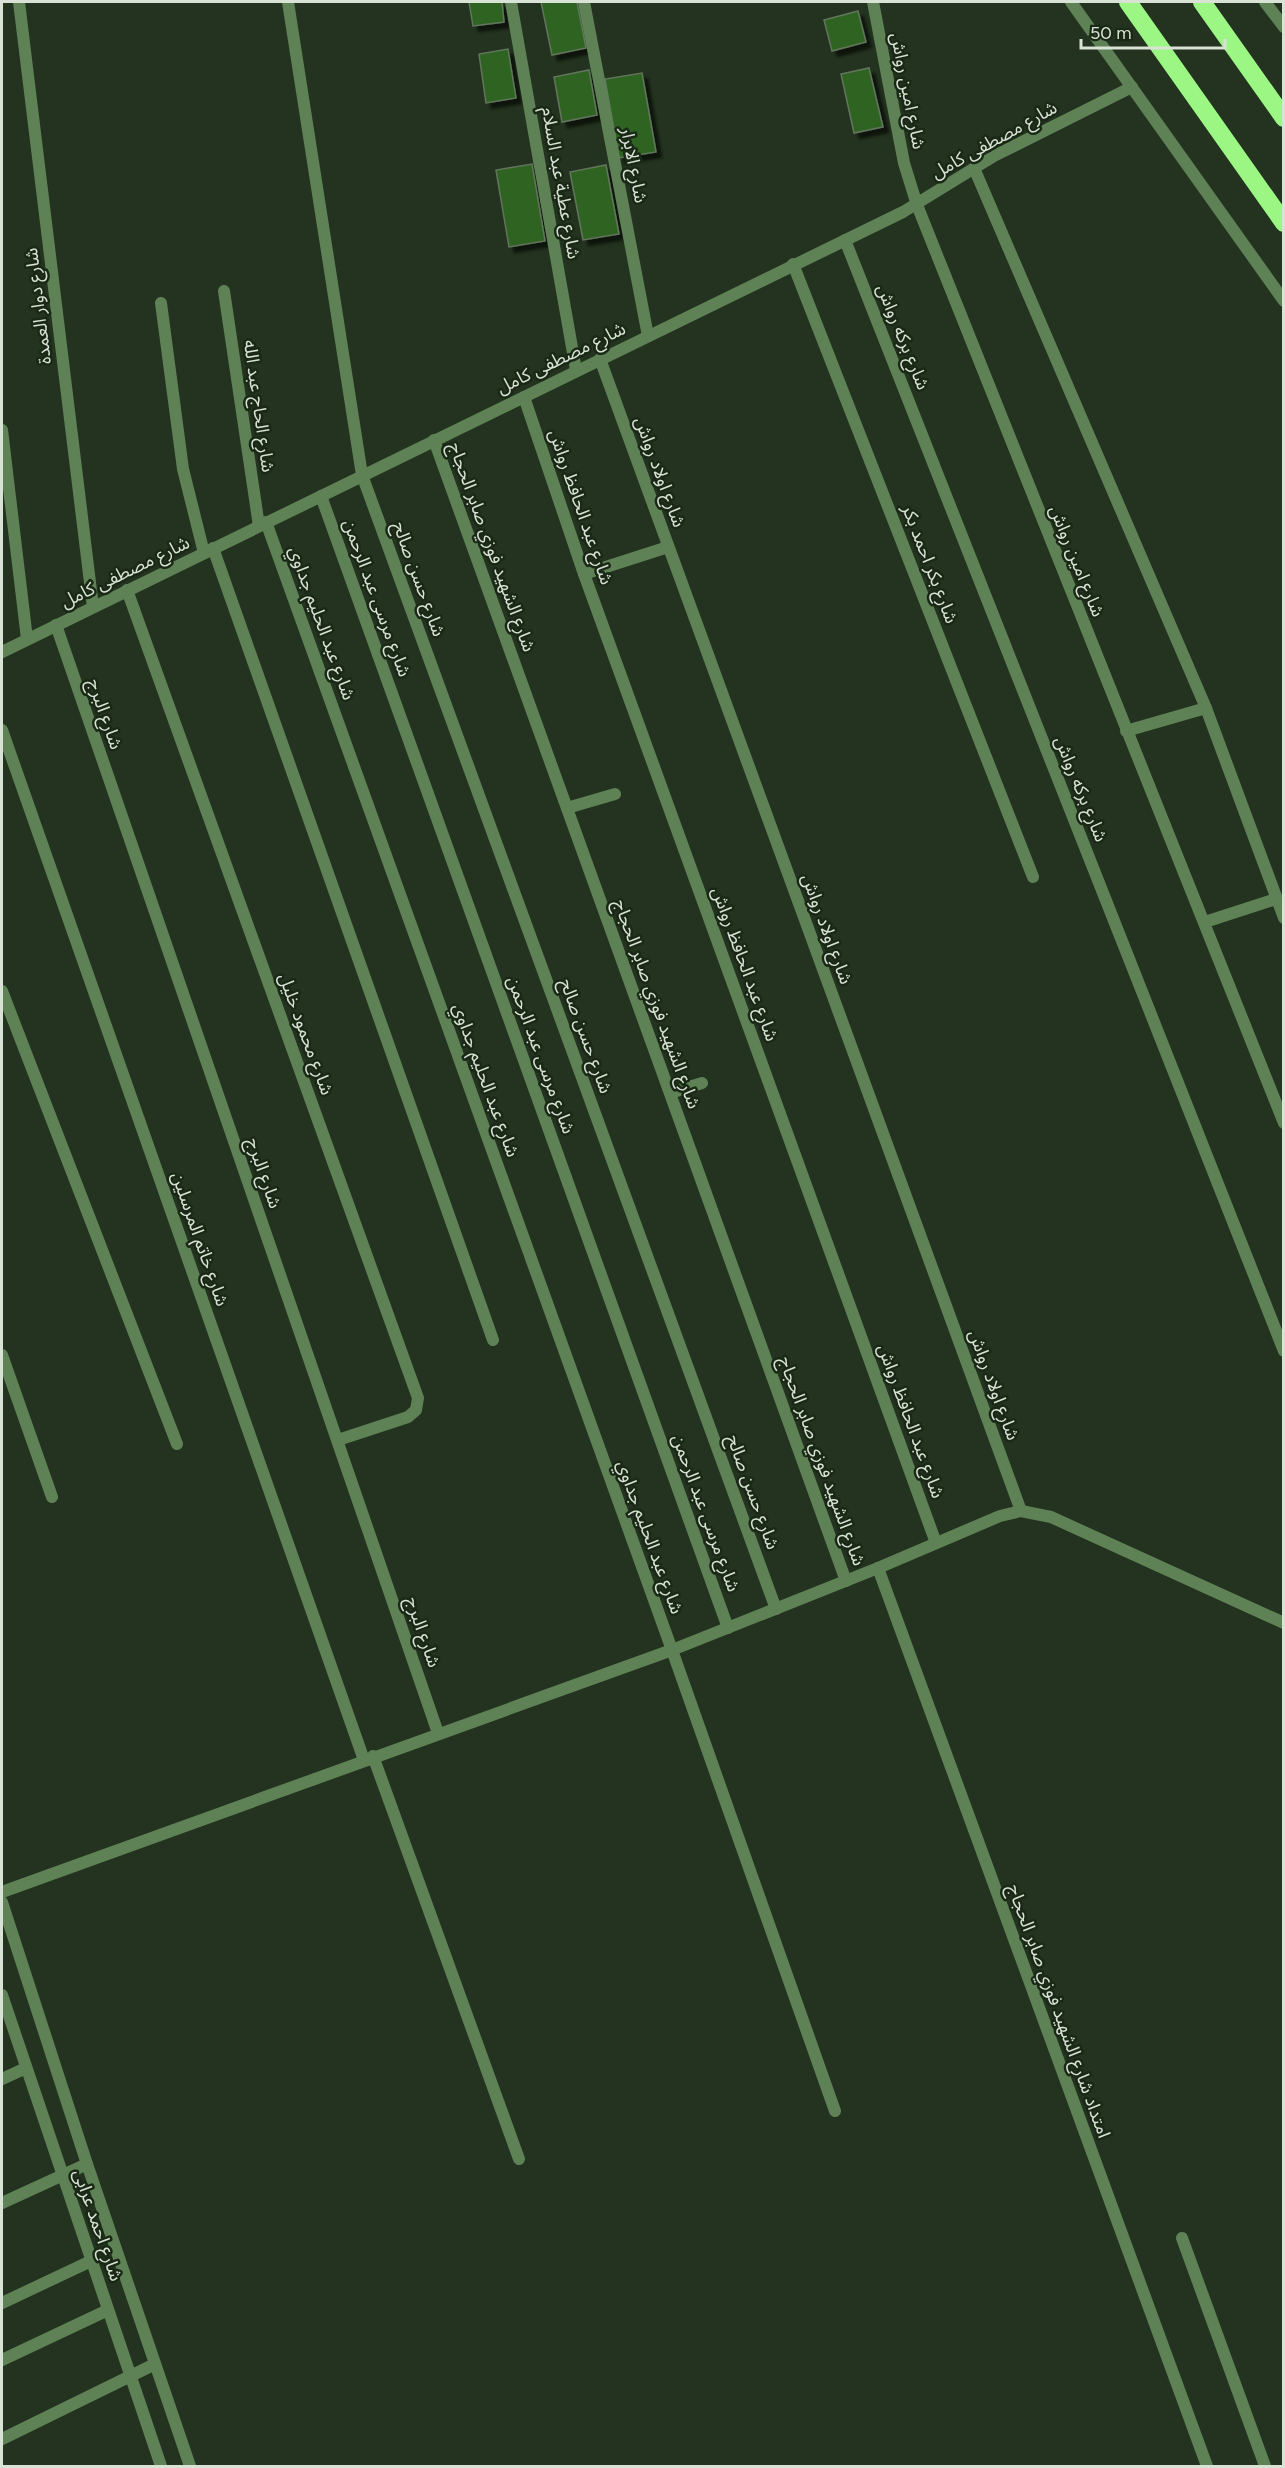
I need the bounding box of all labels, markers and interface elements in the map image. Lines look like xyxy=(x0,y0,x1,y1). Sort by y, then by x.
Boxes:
scale bar xyxy=(1081,12,1225,50)
text: 50 m xyxy=(1090,22,1132,44)
street label: شارع امين رواش xyxy=(883,31,930,152)
street label: شارع مصطفى كامل xyxy=(927,96,1062,186)
street label: شارع عطية عبد السلام xyxy=(534,105,585,261)
street label: شارع الابرار xyxy=(613,124,652,205)
street label: شارع دوار العمدة xyxy=(20,246,59,365)
street label: شارع بركه رواش xyxy=(869,281,934,394)
street label: شارع مصطفى كامل xyxy=(493,317,630,401)
street label: شارع الحاج عبد الله xyxy=(236,338,279,474)
street label: شارع اولاد رواش xyxy=(627,414,690,531)
street label: شارع عبد الحافظ رواش xyxy=(541,427,618,588)
street label: شارع الشهيد فوزي صابر الحجاج xyxy=(441,439,540,656)
street label: شارع بكر احمد بكر xyxy=(894,501,963,628)
street label: شارع امين رواش xyxy=(1042,502,1109,621)
street label: شارع مرسى عبد الرحمن xyxy=(335,516,416,681)
street label: شارع حسن صالح xyxy=(385,518,450,641)
street label: شارع مصطفى كامل xyxy=(57,531,194,615)
street label: شارع عبد الحليم جداوي xyxy=(281,543,360,704)
street label: شارع البرج xyxy=(80,676,127,753)
street label: شارع بركه رواش xyxy=(1047,733,1112,846)
street label: شارع اولاد رواش xyxy=(794,871,857,988)
street label: شارع عبد الحافظ رواش xyxy=(704,884,783,1045)
street label: شارع الشهيد فوزي صابر الحجاج xyxy=(606,896,705,1113)
street label: شارع محمود خليل xyxy=(271,970,338,1099)
street label: شارع مرسى عبد الرحمن xyxy=(499,973,580,1138)
street label: شارع حسن صالح xyxy=(552,975,617,1098)
street label: شارع عبد الحليم جداوي xyxy=(445,1000,524,1161)
street label: شارع البرج xyxy=(239,1135,286,1212)
street label: شارع خاتم المرسلين xyxy=(164,1169,233,1310)
street label: شارع اولاد رواش xyxy=(961,1327,1024,1444)
street label: شارع عبد الحافظ رواش xyxy=(870,1341,949,1502)
street label: شارع الشهيد فوزي صابر الحجاج xyxy=(771,1353,870,1570)
street label: شارع مرسى عبد الرحمن xyxy=(664,1431,745,1596)
street label: شارع حسن صالح xyxy=(719,1431,784,1554)
street label: شارع عبد الحليم جداوي xyxy=(609,1457,688,1618)
street label: شارع البرج xyxy=(398,1594,445,1671)
street label: امتداد شارع الشهيد فوزي صابر الحجاج xyxy=(1000,1881,1115,2142)
street label: شارع احمد عرابى xyxy=(66,2166,127,2285)

